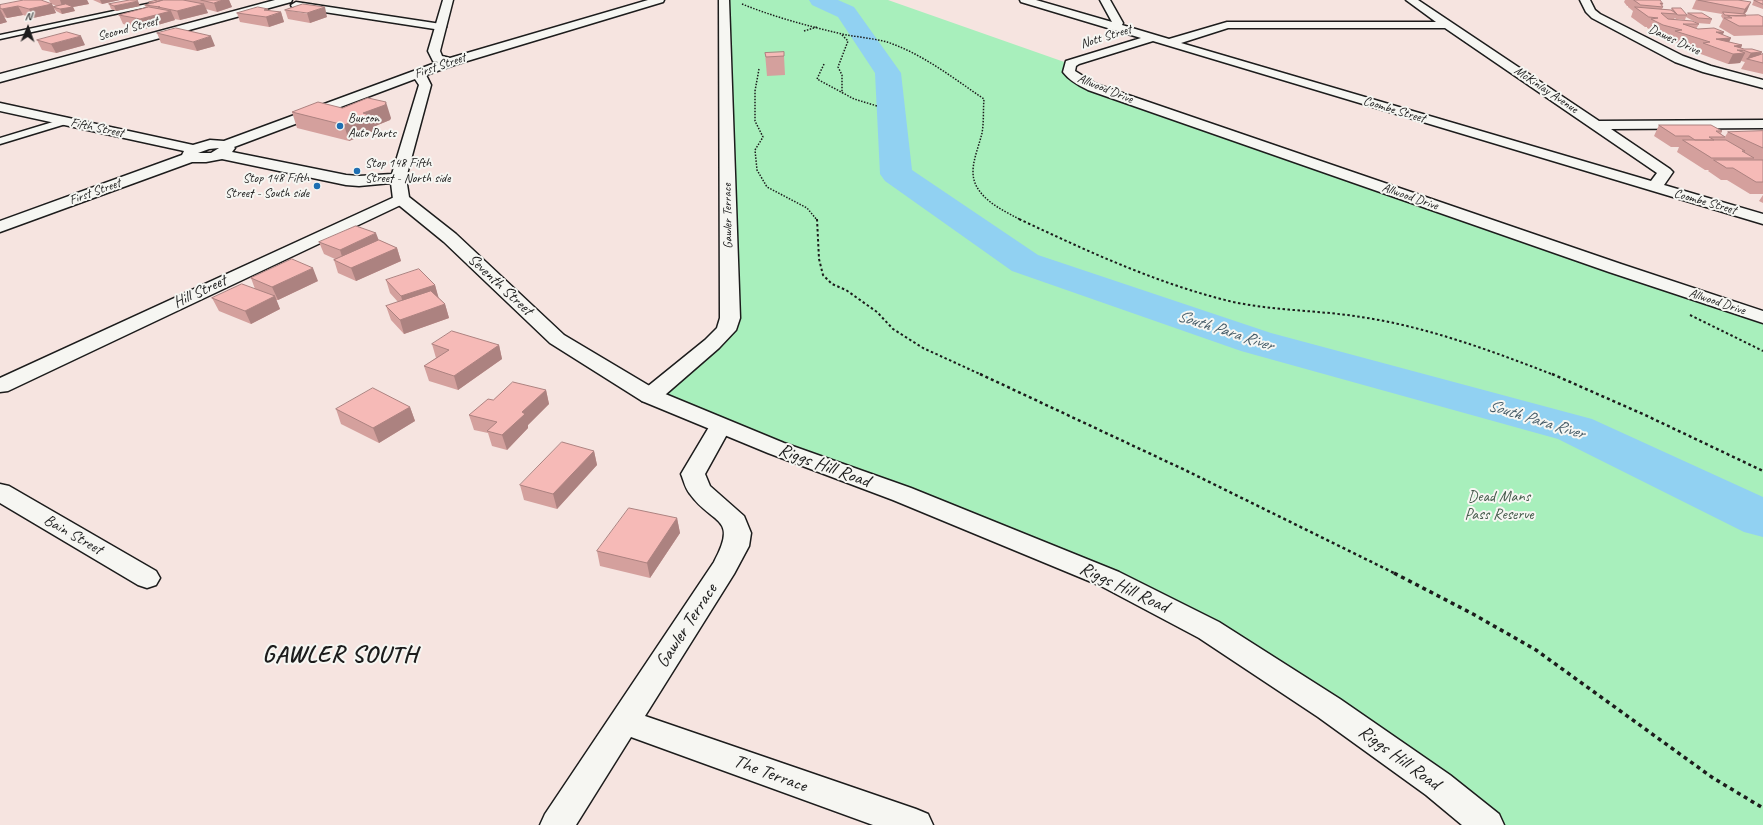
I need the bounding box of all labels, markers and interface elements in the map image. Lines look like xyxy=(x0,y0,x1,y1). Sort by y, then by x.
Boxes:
north arrow xyxy=(8,8,48,48)
text: N xyxy=(25,9,32,23)
street label: Second Street xyxy=(96,13,160,45)
street label: Dawes Drive xyxy=(1646,21,1702,59)
street label: Nott Street xyxy=(1079,22,1133,52)
street label: First Street xyxy=(412,50,468,82)
street label: McKinlay Avenue xyxy=(1511,63,1581,117)
street label: Allwood Drive xyxy=(1075,71,1135,107)
street label: Coombe Street xyxy=(1361,93,1427,127)
place label: Burson Auto Parts xyxy=(348,111,396,142)
street label: Fifth Street xyxy=(69,115,125,141)
marker: Burson Auto Parts xyxy=(335,121,345,131)
place label: Stop 148 Fifth Street - North side xyxy=(365,156,450,187)
marker: Stop 148 Fifth Street - North side xyxy=(352,166,362,176)
place label: Stop 148 Fifth Street - South side xyxy=(225,171,309,202)
street label: First Street xyxy=(67,176,123,208)
street label: Allwood Drive xyxy=(1380,180,1440,214)
marker: Stop 148 Fifth Street - South side xyxy=(312,181,322,191)
street label: Gawler Terrace xyxy=(720,183,736,249)
street label: Coombe Street xyxy=(1672,186,1738,218)
street label: Seventh Street xyxy=(464,250,536,320)
street label: Hill Street xyxy=(170,271,230,313)
street label: Allwood Drive xyxy=(1687,286,1747,318)
water label: South Para River xyxy=(1175,306,1275,356)
water label: South Para River xyxy=(1486,396,1586,444)
street label: Riggs Hill Road xyxy=(775,439,873,493)
park label: Dead Mans Pass Reserve xyxy=(1464,487,1534,525)
street label: Bain Street xyxy=(40,511,106,559)
street label: Riggs Hill Road xyxy=(1076,557,1172,619)
street label: Gawler Terrace xyxy=(651,580,723,672)
district label: GAWLER SOUTH xyxy=(262,642,418,670)
street label: Riggs Hill Road xyxy=(1354,721,1444,795)
street label: The Terrace xyxy=(730,750,810,798)

